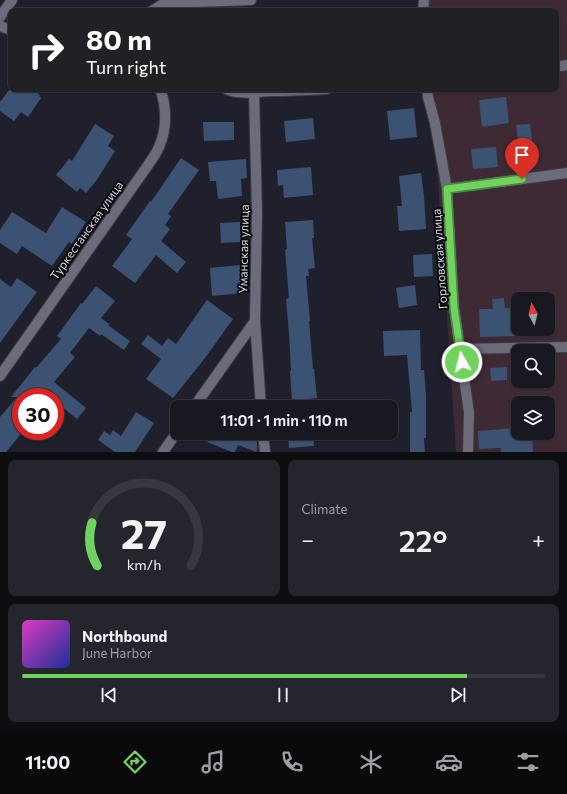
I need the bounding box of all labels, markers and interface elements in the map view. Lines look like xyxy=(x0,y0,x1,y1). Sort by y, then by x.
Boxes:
text: 80 m xyxy=(86,22,152,56)
icon: right xyxy=(20,24,72,76)
text: Turn right xyxy=(86,56,166,78)
pin xyxy=(505,138,539,179)
icon: arrive xyxy=(511,144,533,166)
street label: Туркестанская улица xyxy=(47,178,125,282)
street label: Уманская улица xyxy=(235,204,251,294)
street label: Горловская улица xyxy=(429,208,449,310)
north arrow xyxy=(511,292,555,336)
map controls xyxy=(511,292,555,440)
position arrow xyxy=(441,341,483,383)
button: search xyxy=(511,344,555,388)
speed limit sign: 30 xyxy=(12,388,64,440)
button: layers xyxy=(511,396,555,440)
text: 11:01 · 1 min · 110 m xyxy=(220,411,348,429)
text: Climate xyxy=(302,501,347,517)
text: 27 xyxy=(121,507,167,558)
text: 22° xyxy=(399,521,447,558)
text: − xyxy=(302,526,314,553)
text: + xyxy=(532,526,545,553)
text: km/h xyxy=(126,555,161,573)
text: Northbound xyxy=(82,627,167,645)
text: June Harbor xyxy=(82,645,152,661)
icon: previous xyxy=(98,684,120,706)
icon: pause xyxy=(272,684,294,706)
icon: next xyxy=(447,684,469,706)
icon: directions xyxy=(121,748,149,776)
icon: music xyxy=(199,748,227,776)
icon: phone xyxy=(278,748,306,776)
icon: climate xyxy=(357,748,385,776)
icon: car xyxy=(435,748,463,776)
icon: filters xyxy=(514,748,542,776)
text: 11:00 xyxy=(25,751,70,773)

